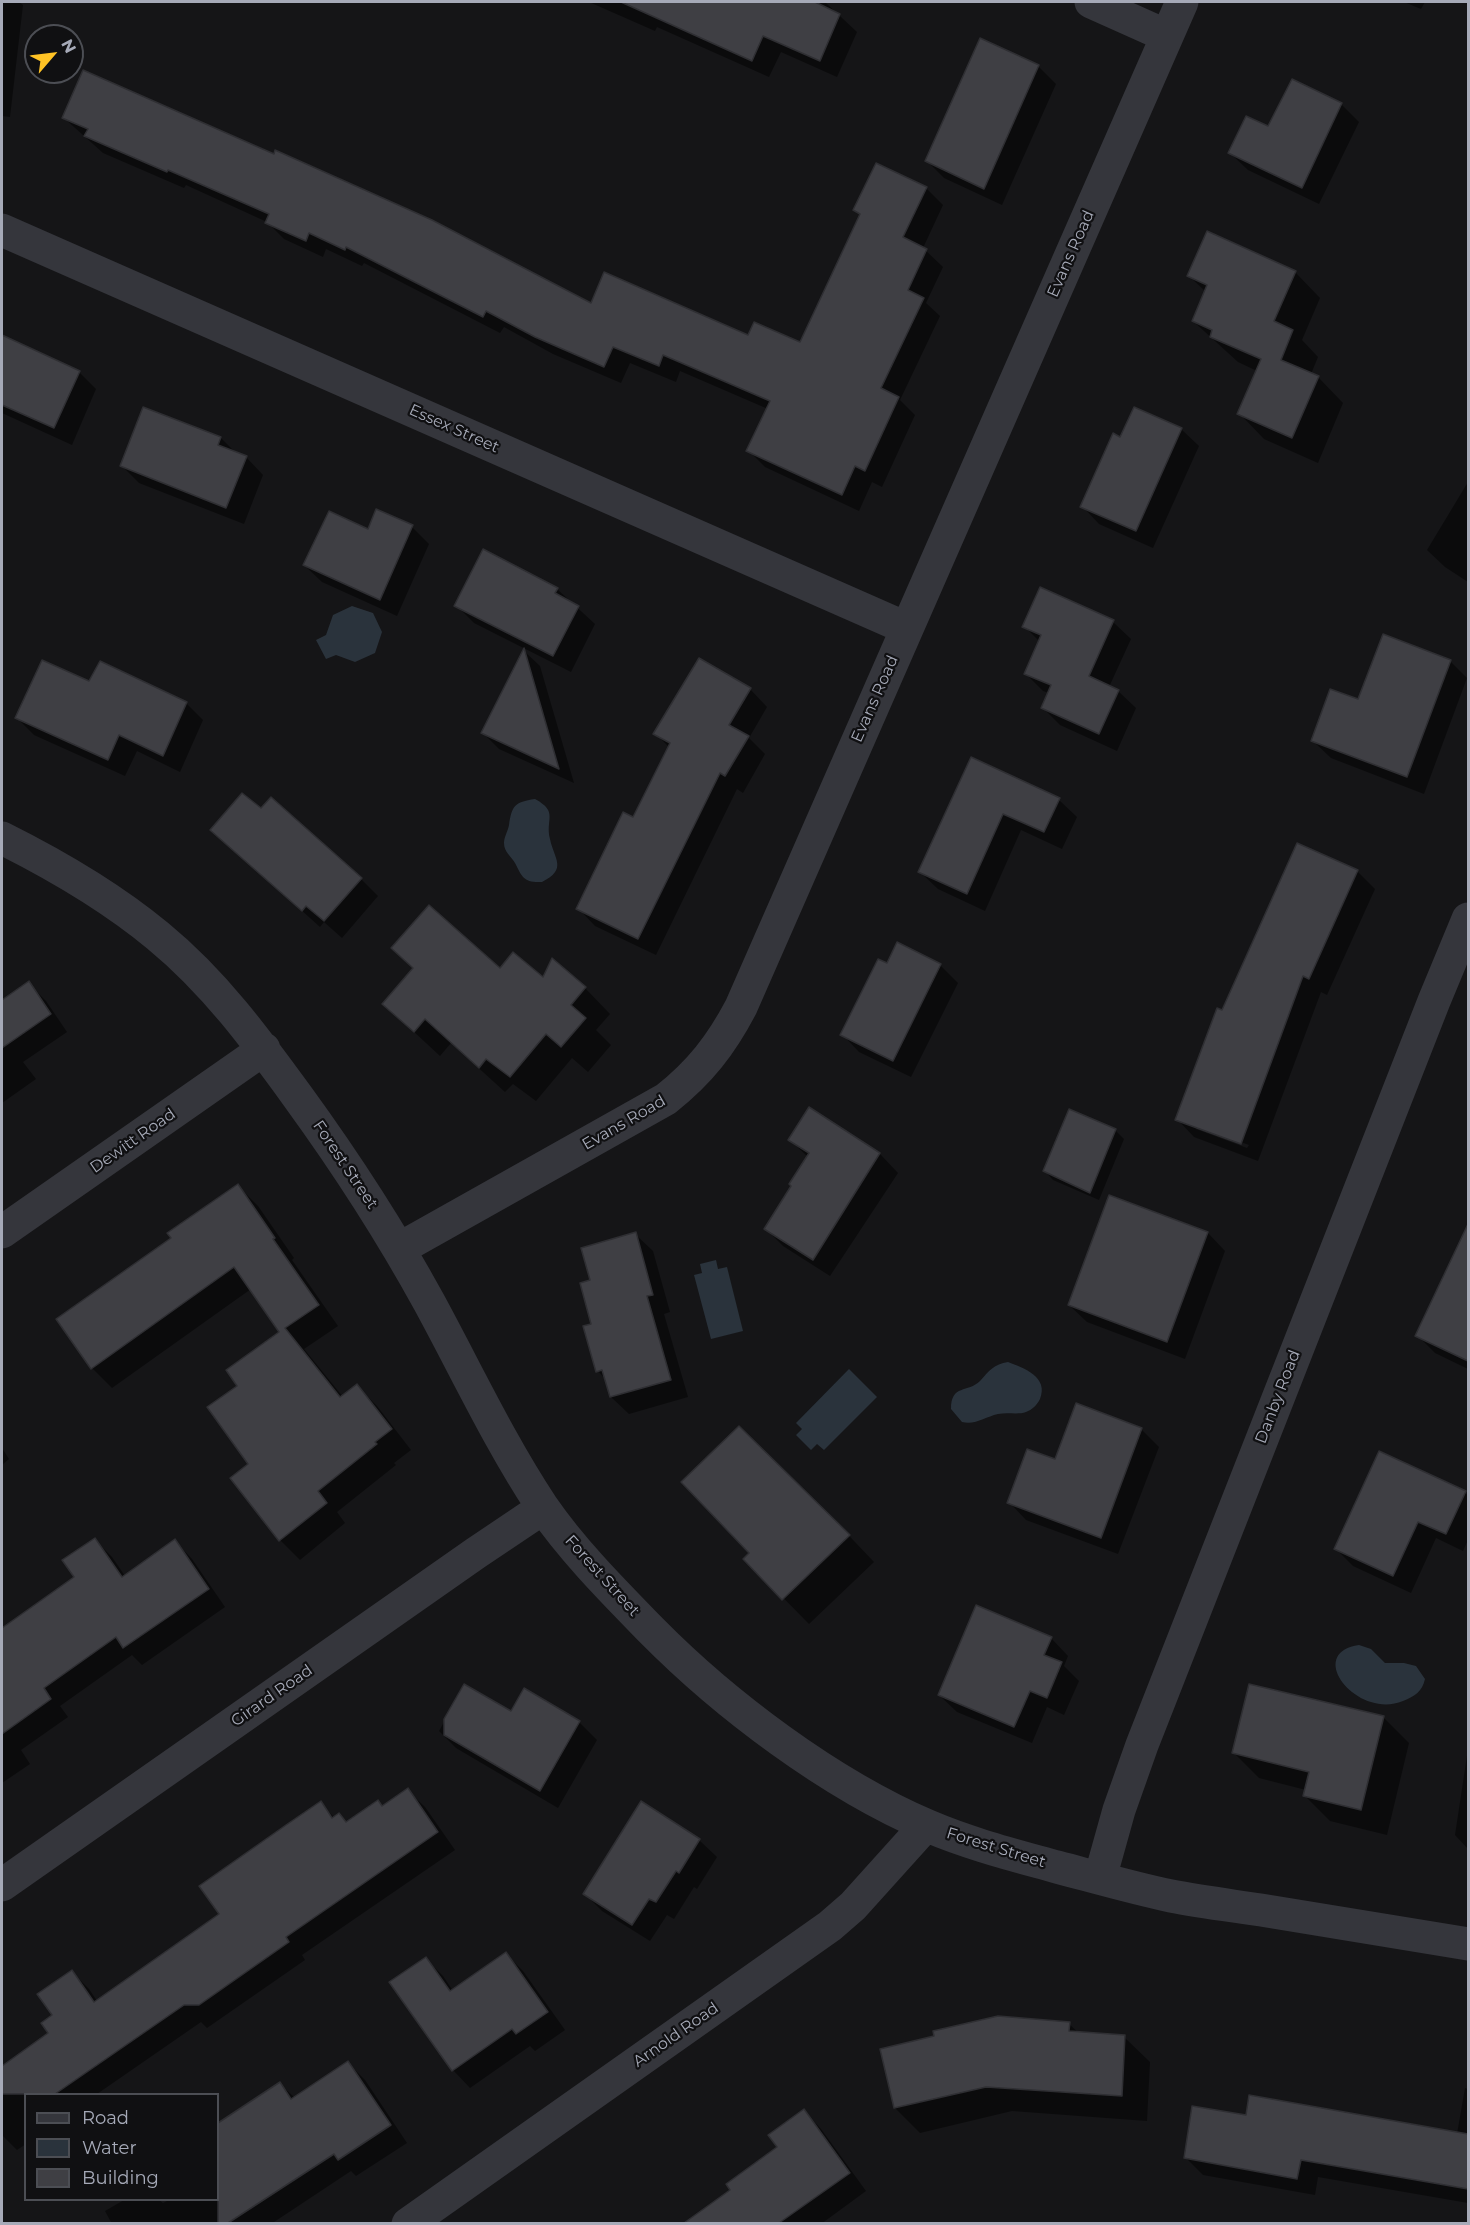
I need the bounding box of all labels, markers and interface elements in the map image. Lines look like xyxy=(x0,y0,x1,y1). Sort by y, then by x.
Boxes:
north arrow xyxy=(24,24,84,84)
text: N xyxy=(57,36,80,56)
street label: Evans Road xyxy=(1043,208,1099,300)
street label: Essex Street xyxy=(406,401,502,457)
street label: Evans Road xyxy=(847,653,903,745)
street label: Evans Road xyxy=(579,1091,669,1155)
street label: Dewitt Road xyxy=(87,1105,179,1177)
street label: Forest Street xyxy=(308,1117,382,1213)
street label: Danby Road xyxy=(1251,1347,1305,1447)
street label: Forest Street xyxy=(561,1531,643,1621)
street label: Girard Road xyxy=(228,1661,316,1731)
street label: Forest Street xyxy=(944,1824,1048,1872)
street label: Arnold Road xyxy=(630,1999,722,2071)
legend xyxy=(24,2093,219,2201)
text: Road xyxy=(82,2107,129,2129)
text: Water xyxy=(82,2137,137,2159)
text: Building xyxy=(82,2167,159,2189)

